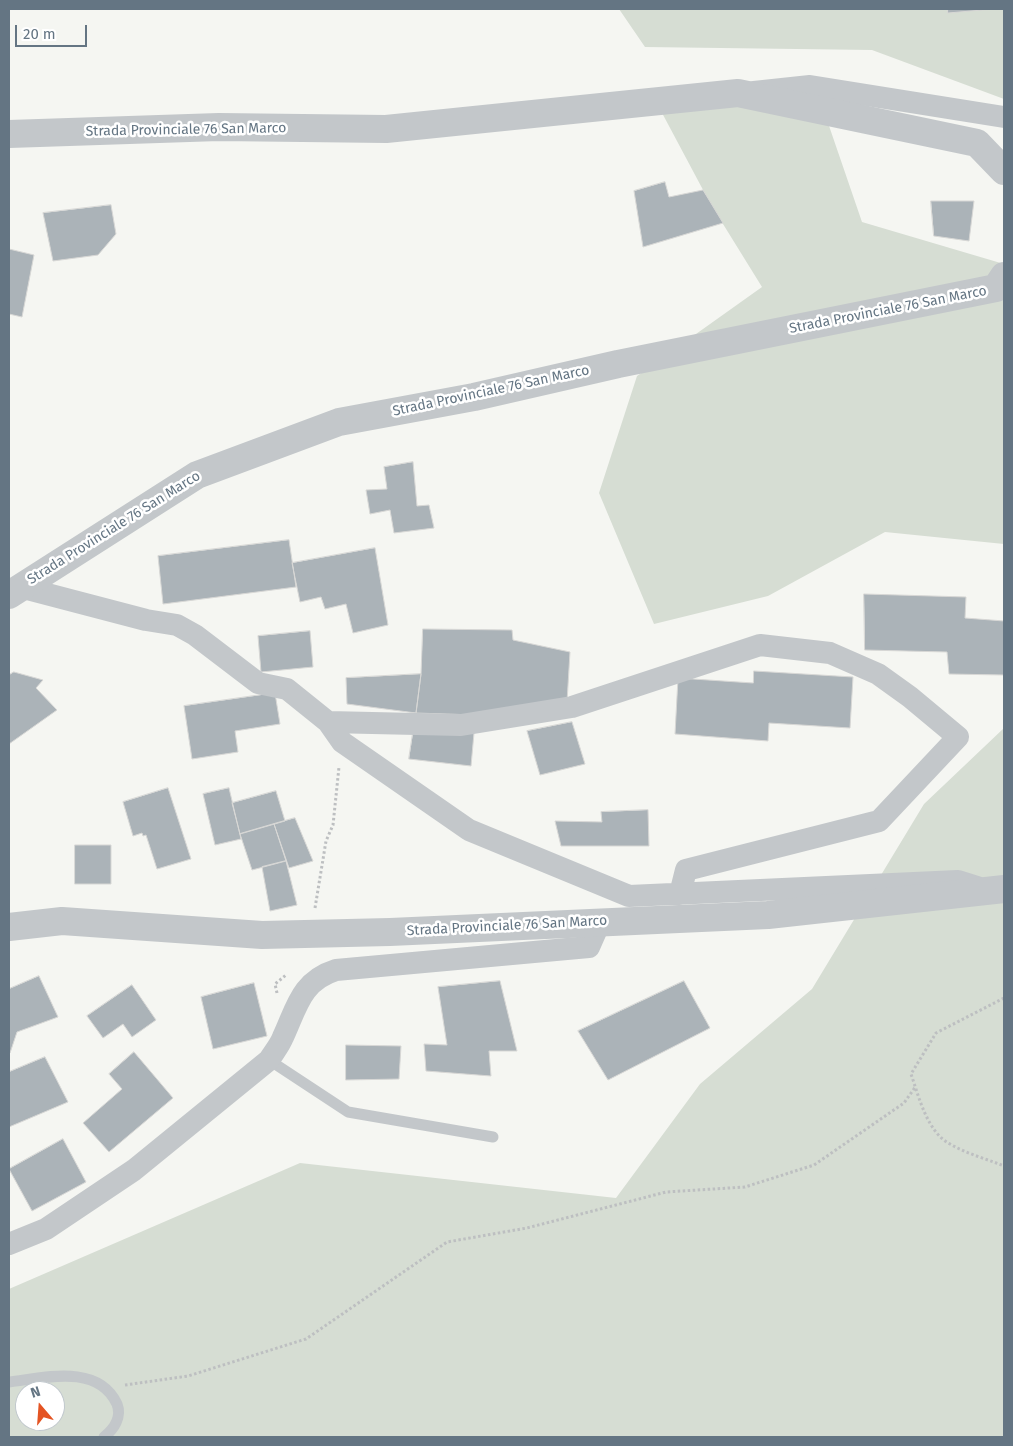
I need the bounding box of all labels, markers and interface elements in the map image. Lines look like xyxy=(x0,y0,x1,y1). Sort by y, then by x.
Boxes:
scale bar xyxy=(18,15,90,47)
text: 20 m xyxy=(23,25,56,43)
street label: Strada Provinciale 76 San Marco xyxy=(86,120,286,140)
street label: Strada Provinciale 76 San Marco xyxy=(788,283,988,337)
street label: Strada Provinciale 76 San Marco xyxy=(391,362,591,420)
street label: Strada Provinciale 76 San Marco xyxy=(24,468,204,588)
street label: Strada Provinciale 76 San Marco xyxy=(406,912,608,940)
north arrow xyxy=(15,1381,65,1431)
text: N xyxy=(28,1383,43,1402)

